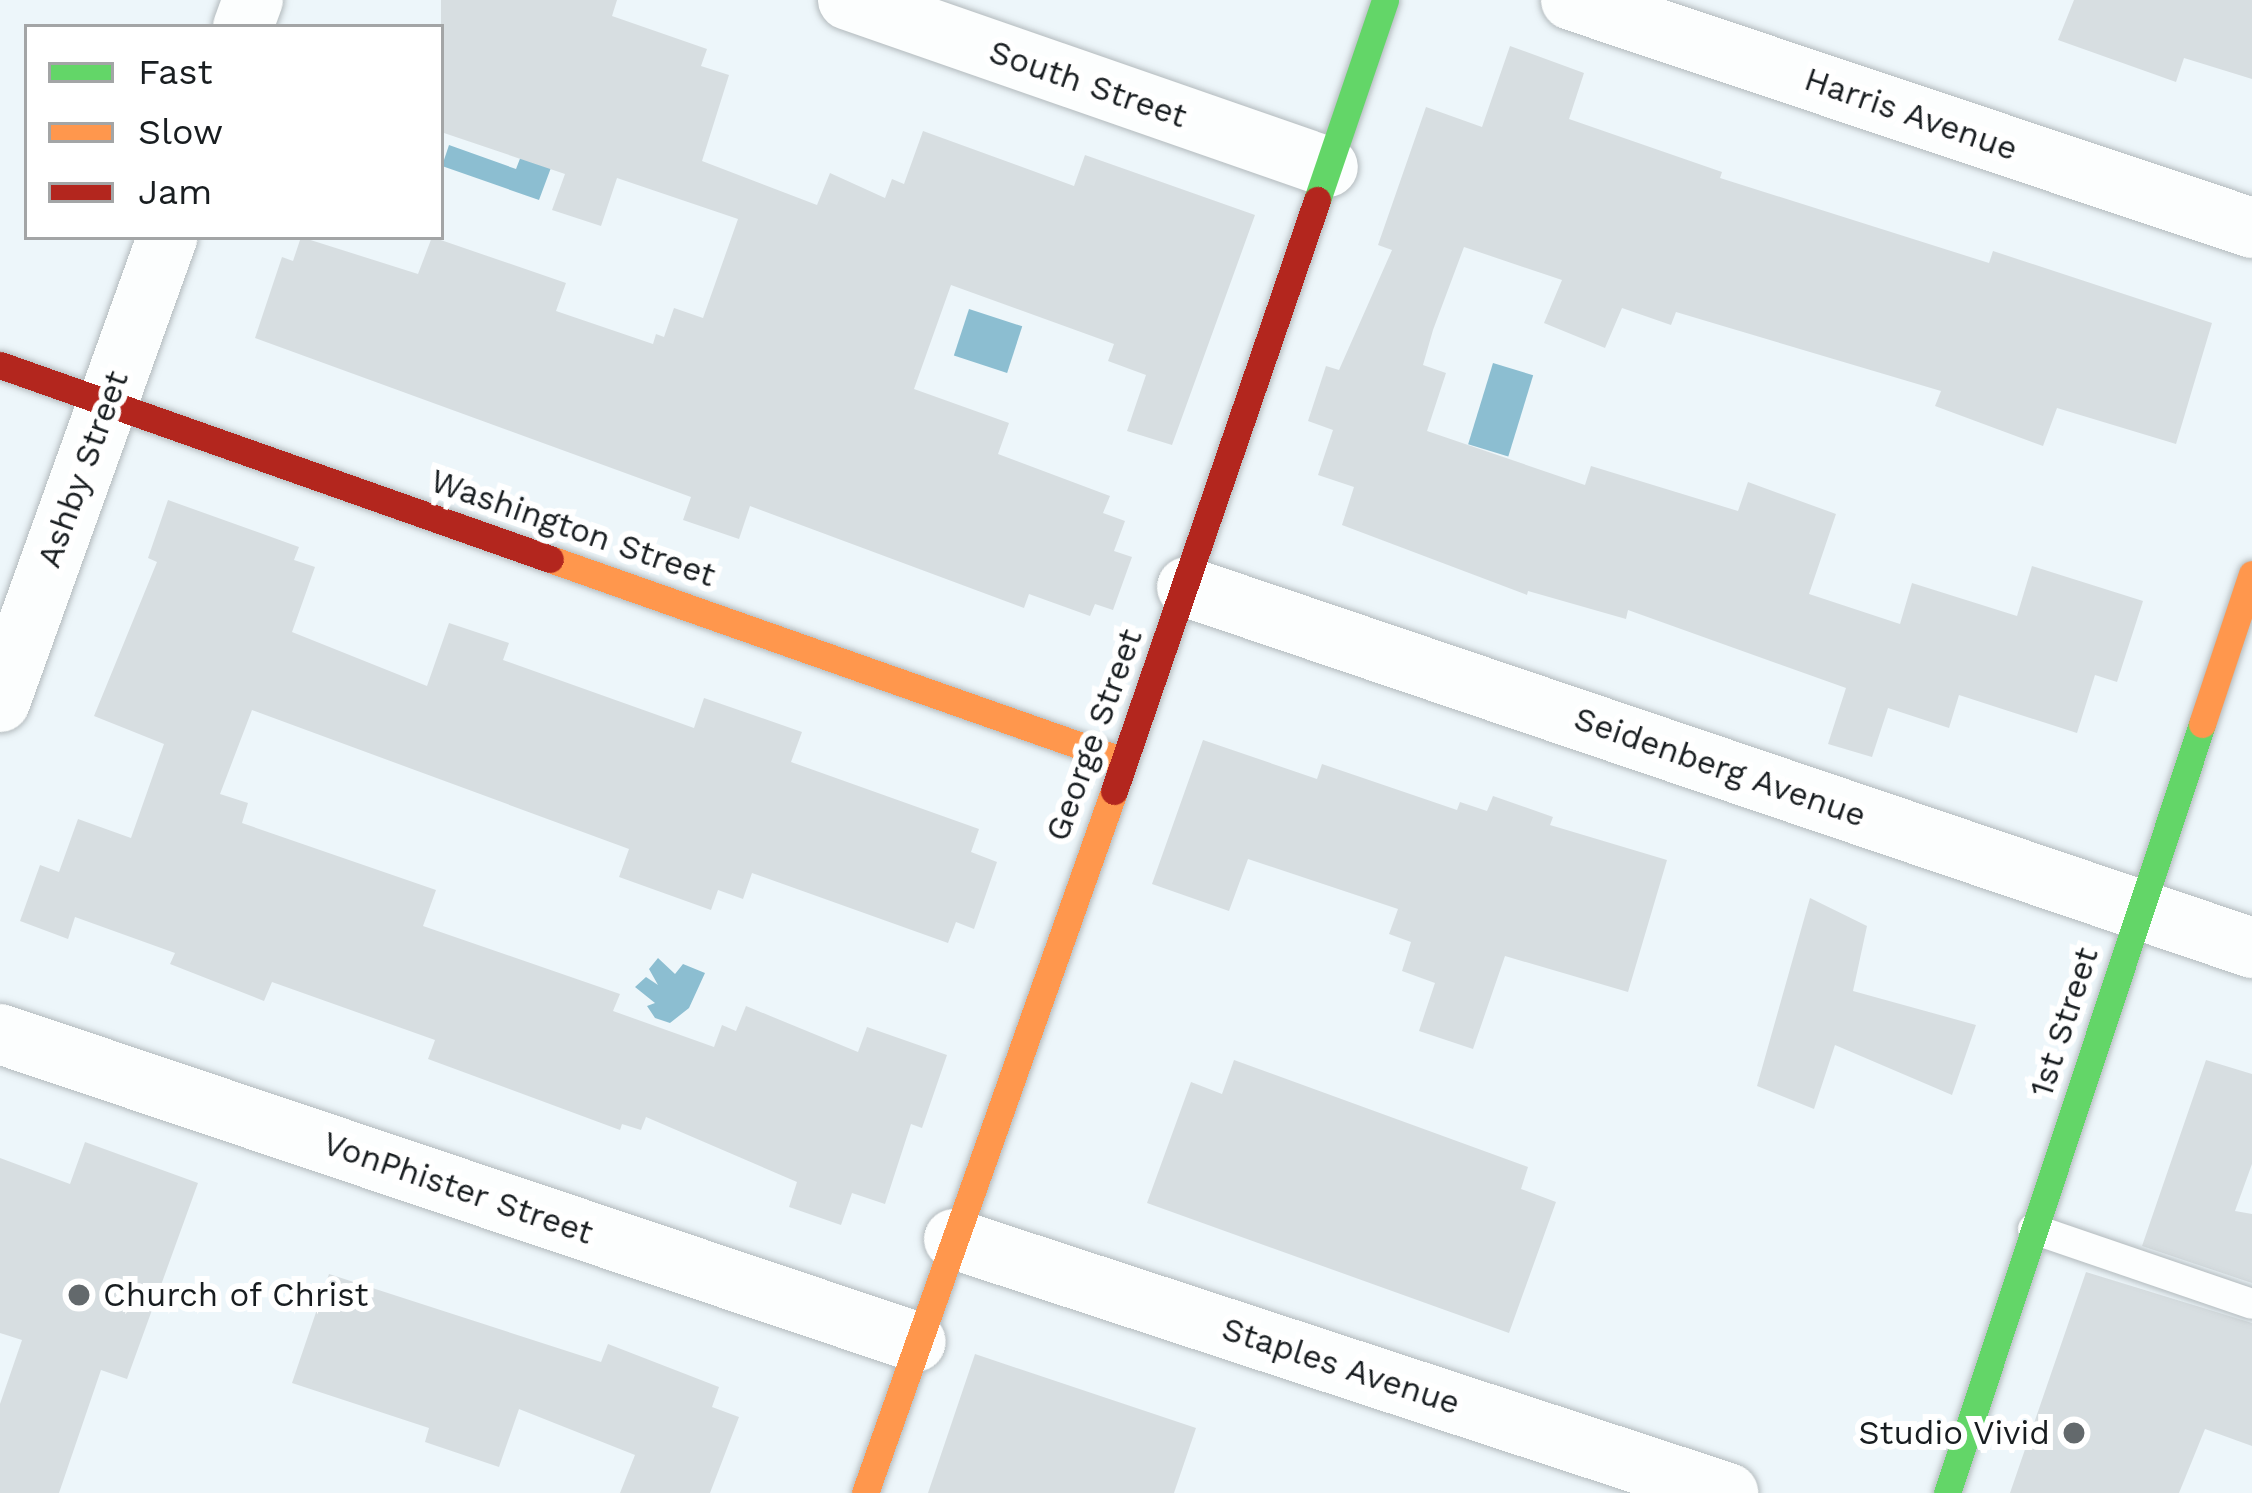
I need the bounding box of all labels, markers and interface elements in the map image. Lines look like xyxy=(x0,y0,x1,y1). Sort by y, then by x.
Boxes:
legend xyxy=(24,24,444,240)
street label: South Street xyxy=(984,32,1192,136)
text: Fast xyxy=(138,51,213,93)
street label: Harris Avenue xyxy=(1799,59,2023,169)
text: Slow xyxy=(138,111,223,153)
text: Jam xyxy=(138,171,212,213)
street label: Ashby Street xyxy=(29,365,137,573)
street label: Washington Street xyxy=(426,461,720,595)
street label: George Street xyxy=(1037,624,1151,846)
street label: Seidenberg Avenue xyxy=(1568,698,1872,836)
street label: 1st Street xyxy=(2021,942,2107,1102)
street label: VonPhister Street xyxy=(317,1123,599,1253)
place label: Church of Christ xyxy=(103,1275,370,1315)
marker: Church of Christ xyxy=(66,1282,92,1308)
street label: Staples Avenue xyxy=(1217,1309,1465,1423)
place label: Studio Vivid xyxy=(1857,1413,2050,1453)
marker: Studio Vivid xyxy=(2061,1420,2087,1446)

